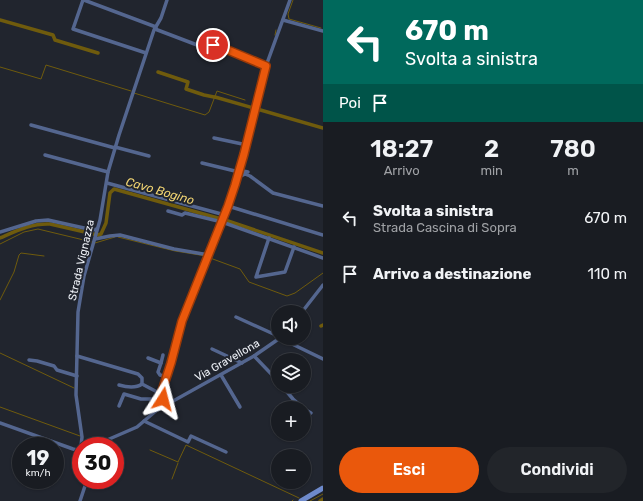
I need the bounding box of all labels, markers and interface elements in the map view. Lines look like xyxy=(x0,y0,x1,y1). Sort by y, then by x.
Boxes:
text: 670 m xyxy=(405,14,489,47)
icon: left xyxy=(339,16,391,68)
pin xyxy=(196,28,230,62)
icon: arrive xyxy=(202,34,224,56)
text: Svolta a sinistra xyxy=(405,48,538,70)
icon: arrive xyxy=(369,92,391,114)
text: Poi xyxy=(339,94,361,112)
text: 18:27 xyxy=(370,135,433,163)
text: 2 xyxy=(484,135,499,163)
text: 780 xyxy=(550,135,596,163)
text: Arrivo xyxy=(384,163,420,178)
text: min xyxy=(480,163,503,178)
text: m xyxy=(567,163,579,178)
water label: Cavo Bogino xyxy=(124,175,196,207)
text: Svolta a sinistra xyxy=(373,202,493,220)
icon: left xyxy=(339,207,361,229)
text: 670 m xyxy=(584,209,627,227)
street label: Strada Vignazza xyxy=(66,218,97,302)
text: Strada Cascina di Sopra xyxy=(373,220,517,235)
icon: arrive xyxy=(339,263,361,285)
text: Arrivo a destinazione xyxy=(373,265,531,283)
text: 110 m xyxy=(588,265,627,283)
map controls xyxy=(271,305,311,489)
button: sound xyxy=(271,305,311,345)
street label: Via Gravellona xyxy=(193,337,262,384)
button: layers xyxy=(271,353,311,393)
position arrow xyxy=(142,378,184,420)
button: + xyxy=(271,401,311,441)
speed limit sign: 30 xyxy=(72,437,124,489)
text: 19 xyxy=(27,446,49,470)
button: Esci xyxy=(339,447,479,493)
button: Condividi xyxy=(487,447,627,493)
button: − xyxy=(271,449,311,489)
text: km/h xyxy=(26,467,50,479)

